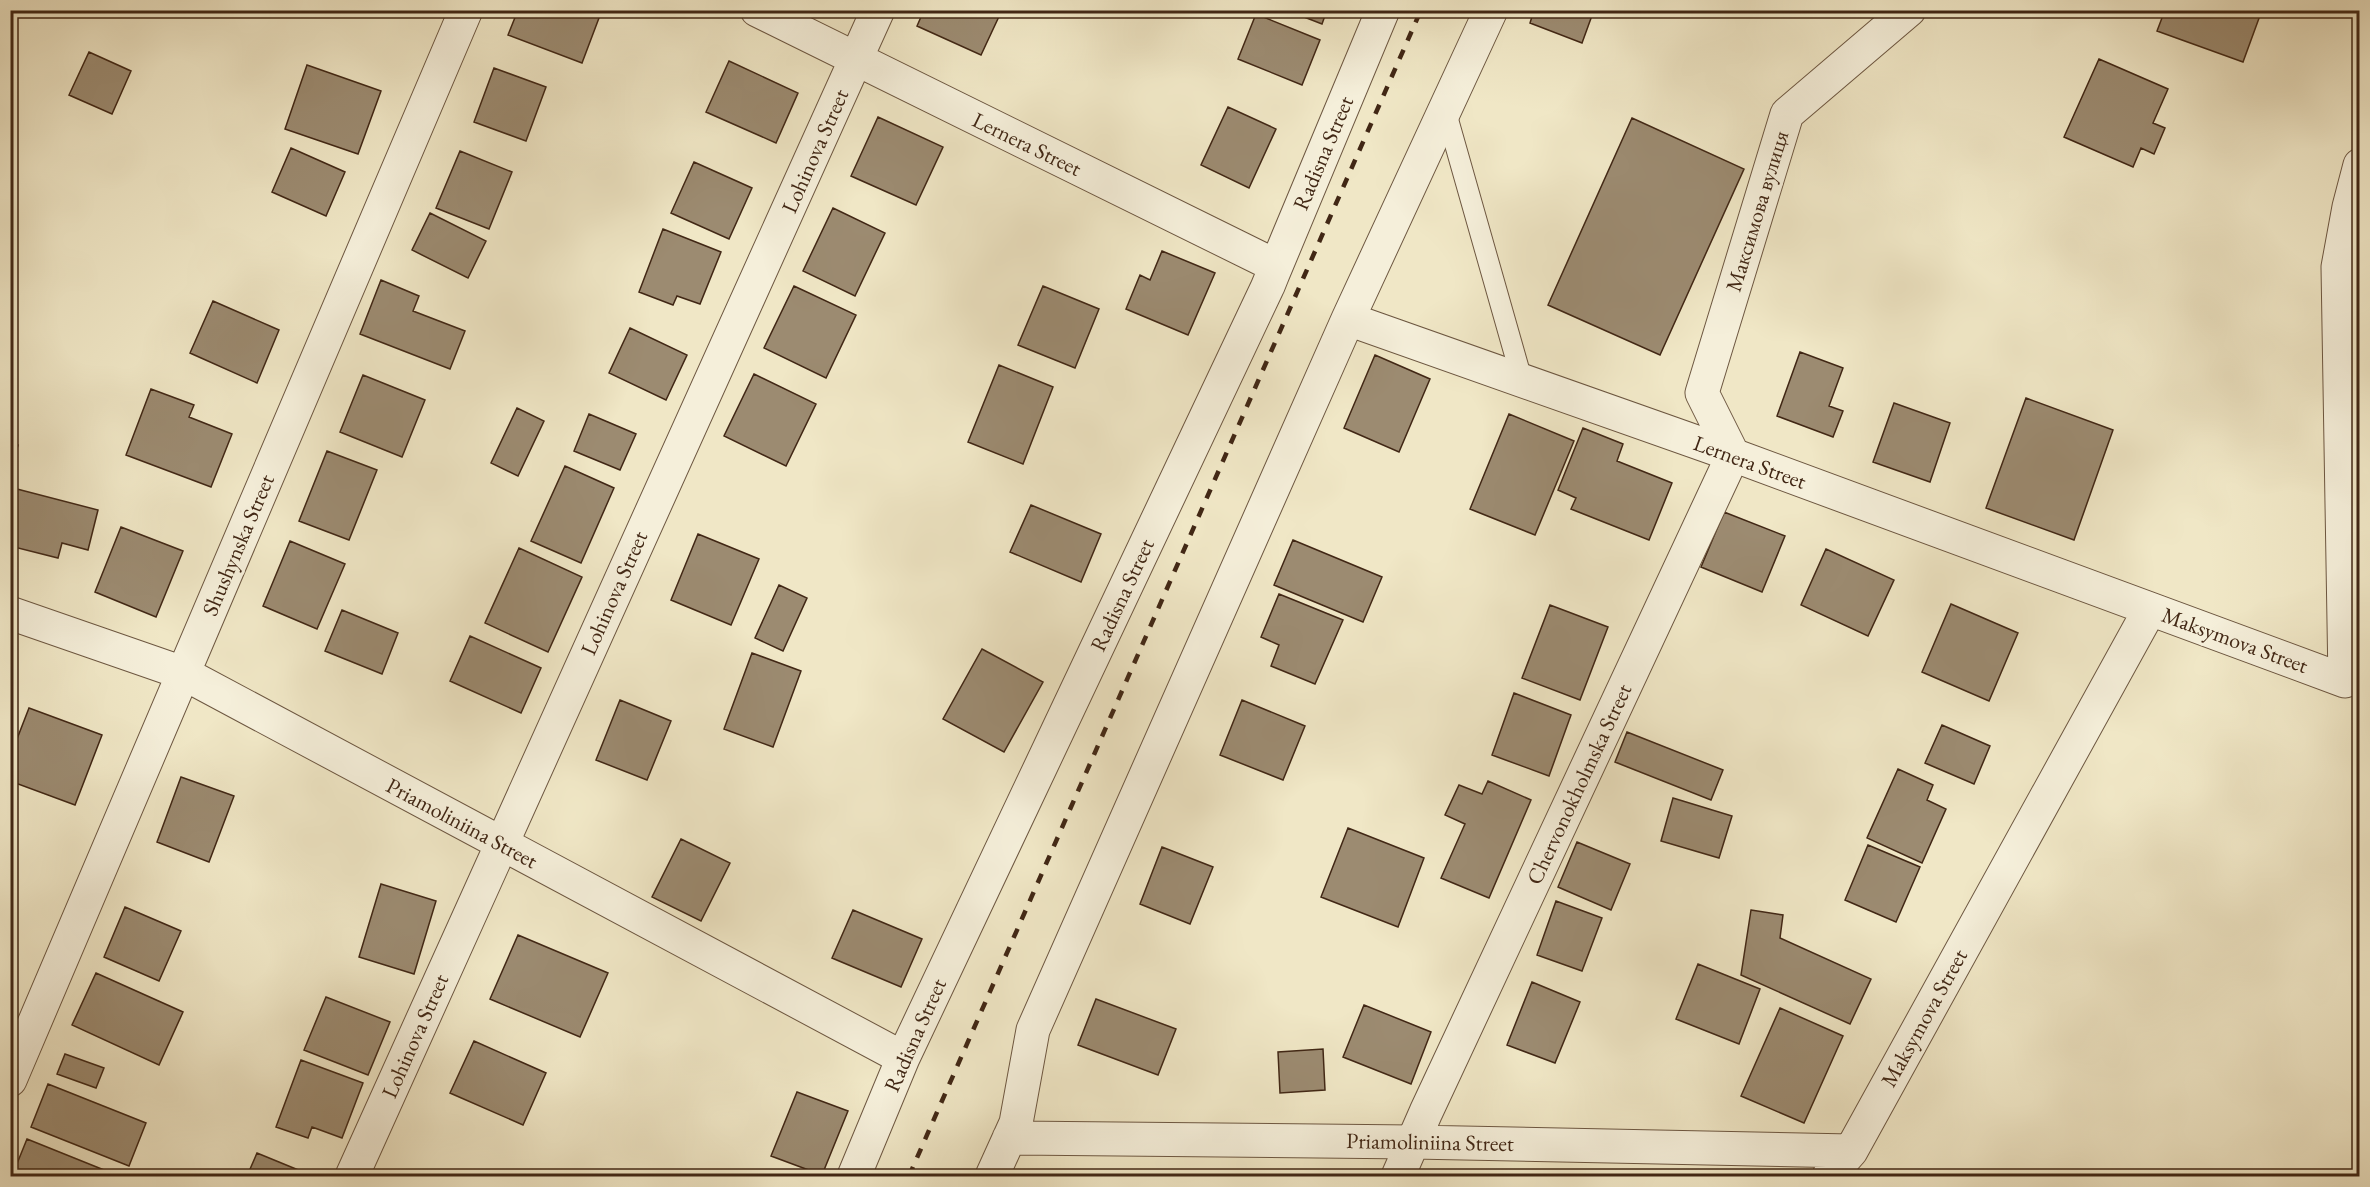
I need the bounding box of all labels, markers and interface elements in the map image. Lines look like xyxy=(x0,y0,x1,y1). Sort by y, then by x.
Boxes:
street label: Lohinova Street xyxy=(775,84,855,218)
street label: Radisna Street xyxy=(1286,91,1360,214)
street label: Lernera Street xyxy=(968,105,1086,183)
street label: Максимова вулиця xyxy=(1719,127,1795,295)
street label: Lernera Street xyxy=(1690,428,1810,496)
street label: Shushynska Street xyxy=(195,470,281,620)
street label: Lohinova Street xyxy=(574,526,654,660)
street label: Radisna Street xyxy=(1083,534,1161,656)
street label: Maksymova Street xyxy=(2158,600,2312,680)
street label: Chervonokholmska Street xyxy=(1520,679,1638,889)
street label: Priamoliniina Street xyxy=(381,771,543,875)
street label: Maksymova Street xyxy=(1874,944,1974,1092)
street label: Lohinova Street xyxy=(375,969,455,1103)
street label: Radisna Street xyxy=(877,974,953,1096)
street label: Priamoliniina Street xyxy=(1346,1126,1514,1158)

